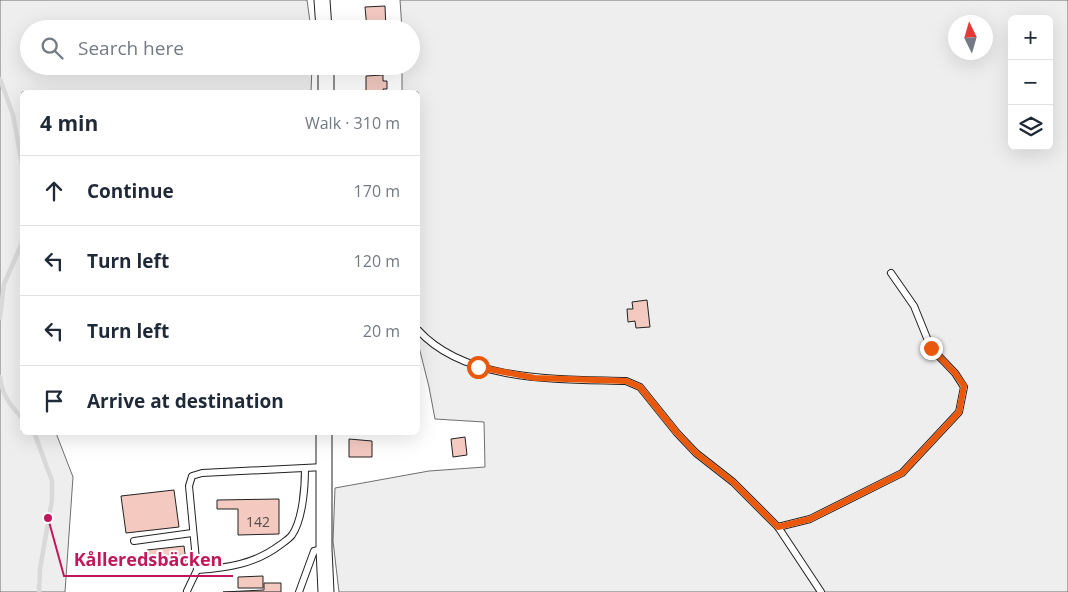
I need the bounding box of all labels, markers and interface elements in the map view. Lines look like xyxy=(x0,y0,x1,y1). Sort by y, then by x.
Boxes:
north arrow xyxy=(948,15,993,60)
map controls xyxy=(1008,15,1053,150)
button: + xyxy=(1008,15,1053,60)
search box xyxy=(20,20,420,75)
icon: search xyxy=(38,34,66,62)
text: Search here xyxy=(78,35,184,61)
button: − xyxy=(1008,60,1053,105)
button: layers xyxy=(1008,105,1053,150)
text: 4 min xyxy=(40,109,98,137)
text: Walk · 310 m xyxy=(305,112,400,134)
icon: ahead xyxy=(40,177,68,205)
text: Continue xyxy=(87,178,174,204)
text: 170 m xyxy=(354,180,400,202)
icon: left xyxy=(40,247,68,275)
text: Turn left xyxy=(87,248,169,274)
text: 120 m xyxy=(354,250,400,272)
icon: left xyxy=(40,317,68,345)
text: Turn left xyxy=(87,318,169,344)
text: 20 m xyxy=(363,320,400,342)
route end xyxy=(920,337,943,360)
route start xyxy=(467,356,490,379)
icon: arrive xyxy=(40,387,68,415)
text: Arrive at destination xyxy=(87,388,284,414)
house number: 142 xyxy=(246,512,270,531)
callout: Kålleredsbäcken xyxy=(64,543,233,576)
text: Kålleredsbäcken xyxy=(74,547,222,571)

